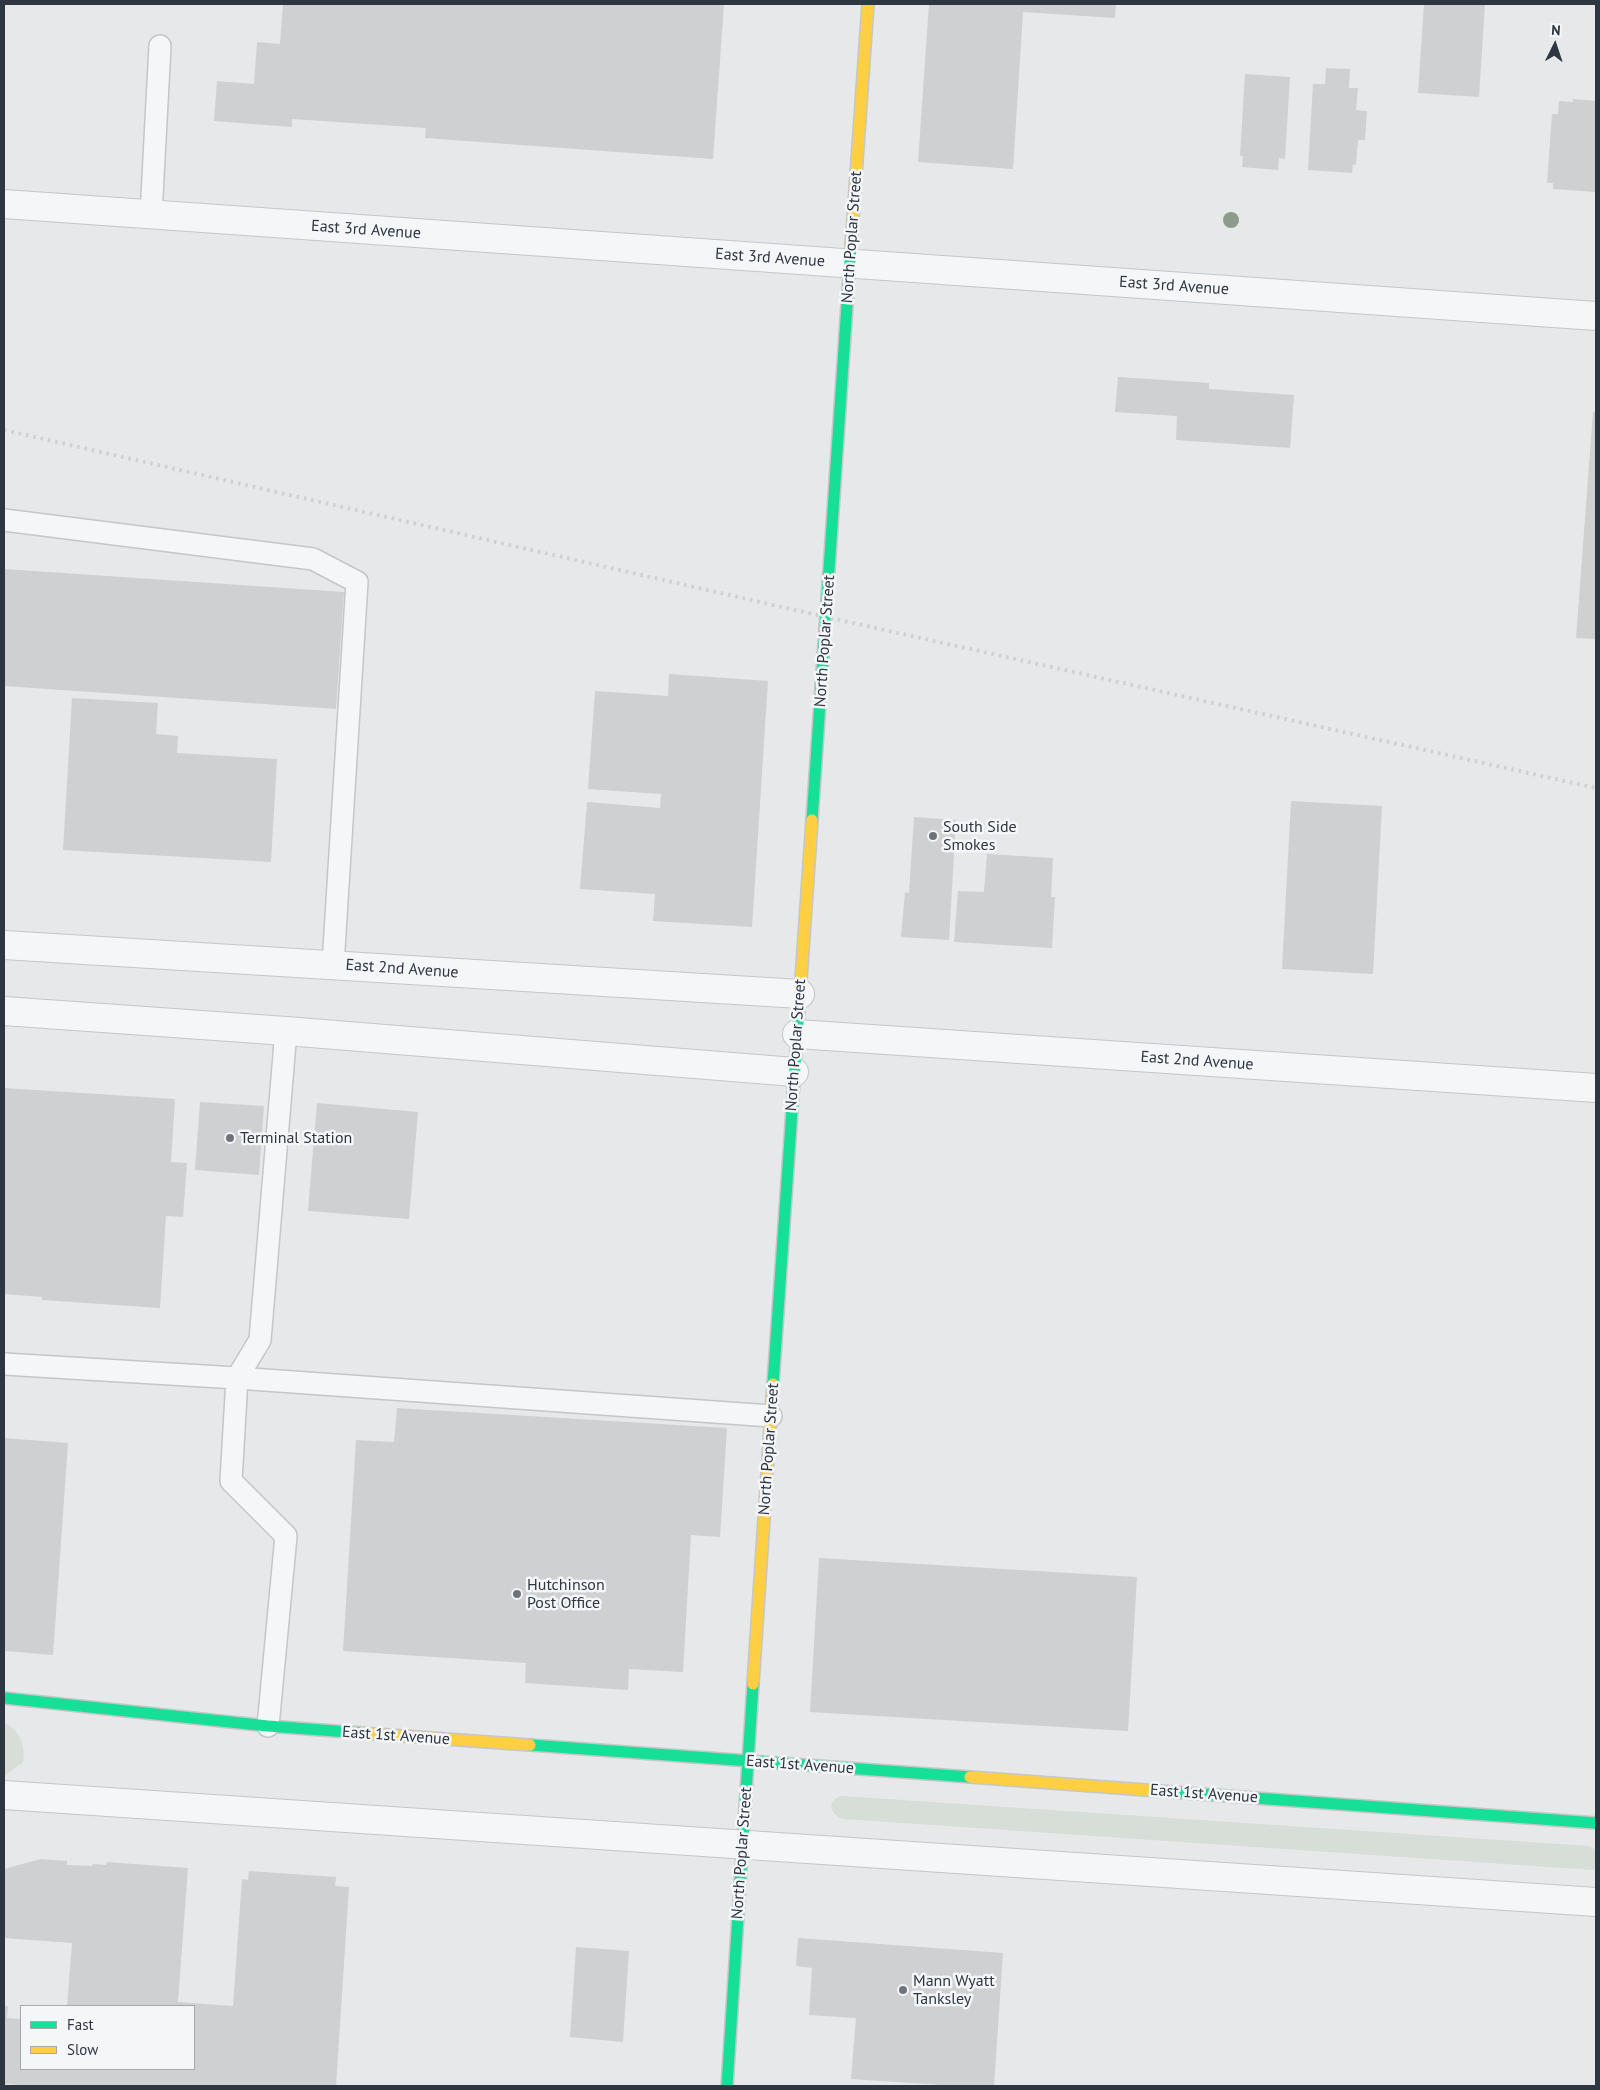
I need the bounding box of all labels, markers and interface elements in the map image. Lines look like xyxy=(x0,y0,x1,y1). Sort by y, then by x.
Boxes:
north arrow xyxy=(1530,20,1580,70)
text: N xyxy=(1551,21,1561,39)
street label: North Poplar Street xyxy=(838,170,866,304)
street label: East 3rd Avenue xyxy=(310,217,422,243)
street label: East 3rd Avenue xyxy=(714,245,826,271)
street label: East 3rd Avenue xyxy=(1118,273,1230,299)
street label: North Poplar Street xyxy=(811,574,839,708)
place label: South Side Smokes xyxy=(943,817,1017,855)
marker: South Side Smokes xyxy=(927,830,939,842)
street label: East 2nd Avenue xyxy=(345,955,459,983)
street label: North Poplar Street xyxy=(782,978,810,1112)
street label: East 2nd Avenue xyxy=(1140,1047,1254,1075)
place label: Terminal Station xyxy=(240,1128,352,1148)
marker: Terminal Station xyxy=(224,1132,236,1144)
street label: North Poplar Street xyxy=(755,1382,783,1516)
place label: Hutchinson Post Office xyxy=(527,1575,605,1613)
marker: Hutchinson Post Office xyxy=(511,1588,523,1600)
street label: East 1st Avenue xyxy=(341,1723,451,1749)
street label: East 1st Avenue xyxy=(745,1752,855,1778)
street label: East 1st Avenue xyxy=(1149,1781,1259,1807)
street label: North Poplar Street xyxy=(728,1786,756,1920)
place label: Mann Wyatt Tanksley xyxy=(913,1971,995,2009)
marker: Mann Wyatt Tanksley xyxy=(897,1984,909,1996)
legend xyxy=(20,2005,195,2070)
text: Fast xyxy=(67,2015,94,2034)
text: Slow xyxy=(67,2040,98,2059)

